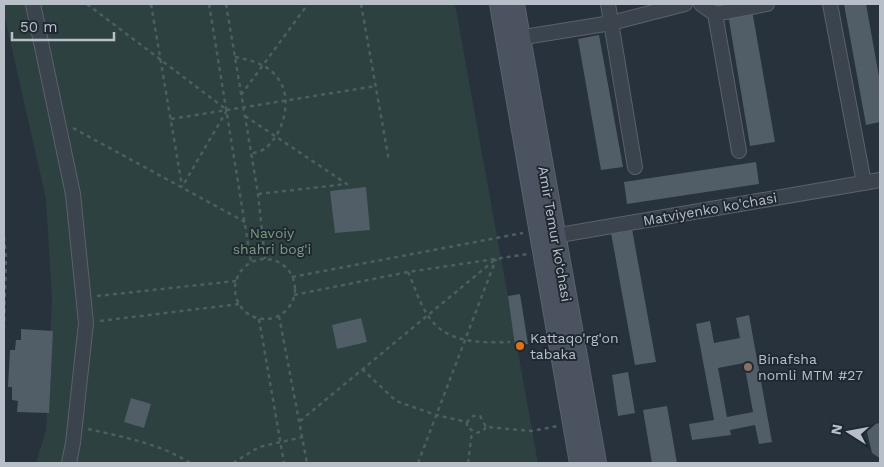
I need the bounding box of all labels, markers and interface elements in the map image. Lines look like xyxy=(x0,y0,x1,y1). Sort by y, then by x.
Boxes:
scale bar xyxy=(12,10,115,42)
text: 50 m xyxy=(20,18,57,36)
street label: Amir Temur ko‘chasi xyxy=(535,165,575,303)
street label: Matviyenko ko'chasi xyxy=(642,189,778,229)
park label: Navoiy shahri bog'i xyxy=(233,225,311,257)
place label: Kattaqo'rg'on tabaka xyxy=(530,330,619,362)
marker: Kattaqo'rg'on tabaka xyxy=(514,340,526,352)
place label: Binafsha nomli MTM #27 xyxy=(758,351,863,383)
marker: Binafsha nomli MTM #27 xyxy=(742,361,754,373)
north arrow xyxy=(824,407,874,457)
text: N xyxy=(827,423,845,436)

